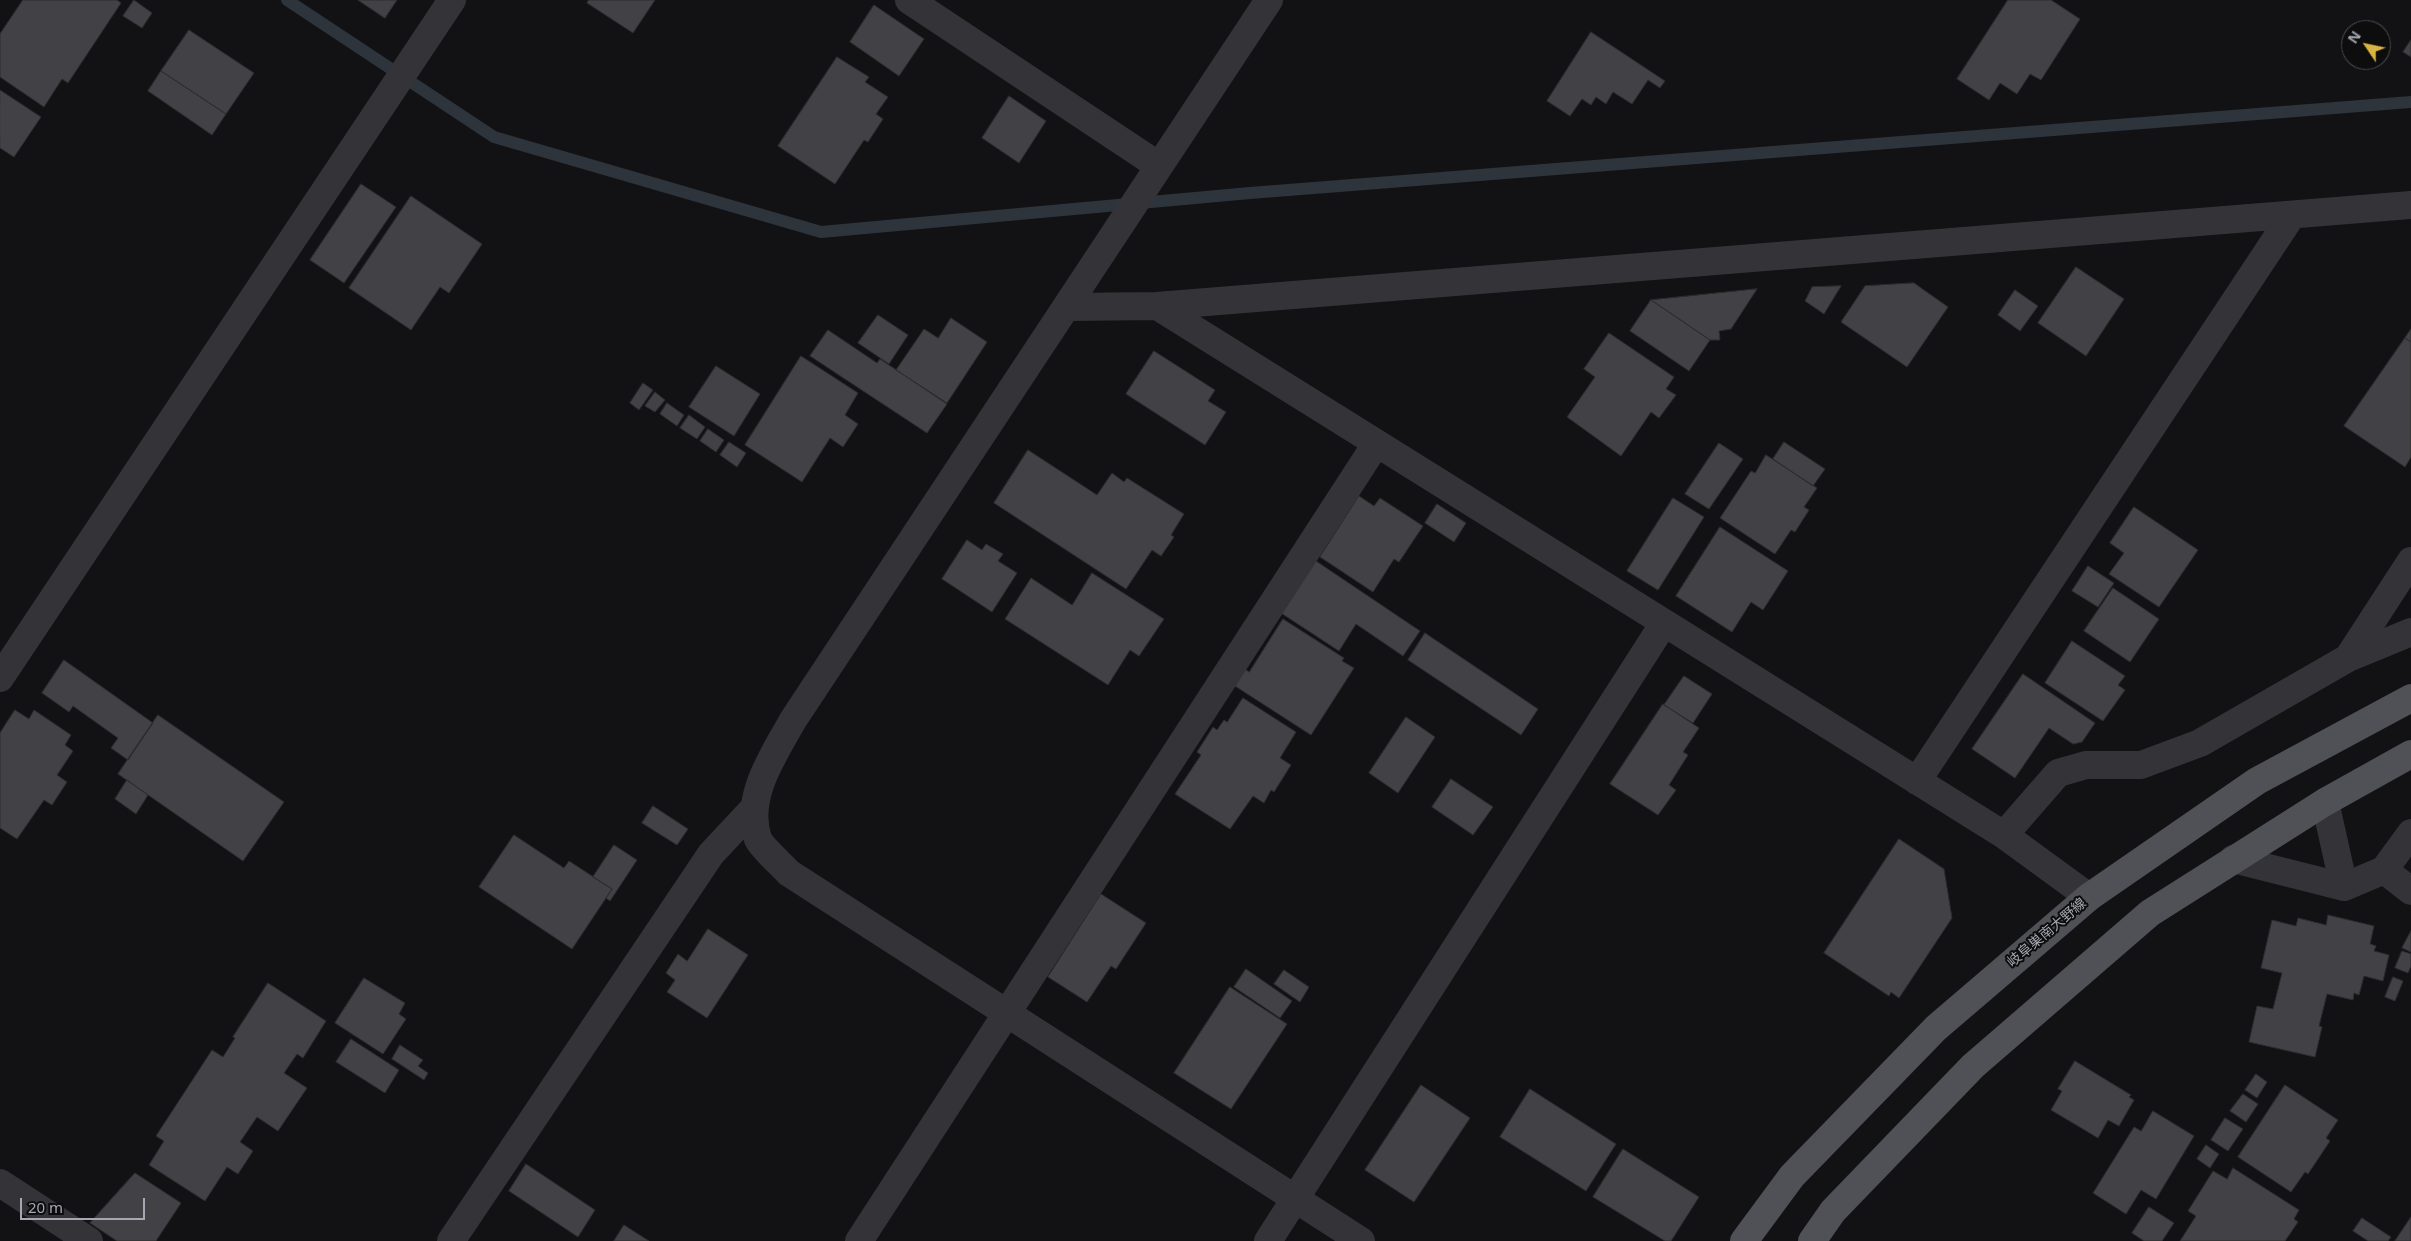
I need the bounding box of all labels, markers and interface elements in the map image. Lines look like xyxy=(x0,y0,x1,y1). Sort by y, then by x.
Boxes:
north arrow xyxy=(2341,20,2391,70)
text: N xyxy=(2343,27,2365,47)
street label: 岐阜巣南大野線 xyxy=(2004,895,2090,971)
scale bar xyxy=(22,1188,148,1220)
text: 20 m xyxy=(28,1197,63,1217)

